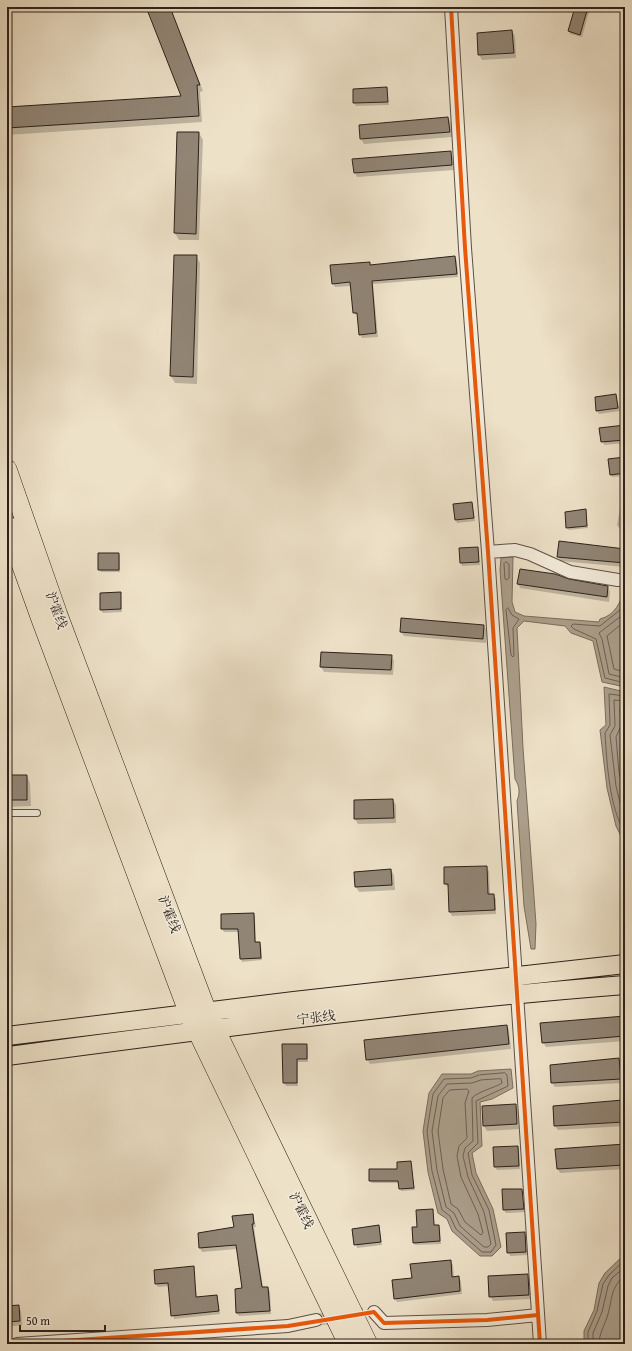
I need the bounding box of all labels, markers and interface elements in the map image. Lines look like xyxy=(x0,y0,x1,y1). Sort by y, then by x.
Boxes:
street label: 沪霍线 xyxy=(41,589,72,632)
street label: 沪霍线 xyxy=(154,893,185,936)
street label: 宁张线 xyxy=(296,1006,337,1029)
street label: 沪霍线 xyxy=(284,1189,319,1232)
scale bar xyxy=(20,1307,105,1333)
text: 50 m xyxy=(26,1312,50,1329)

